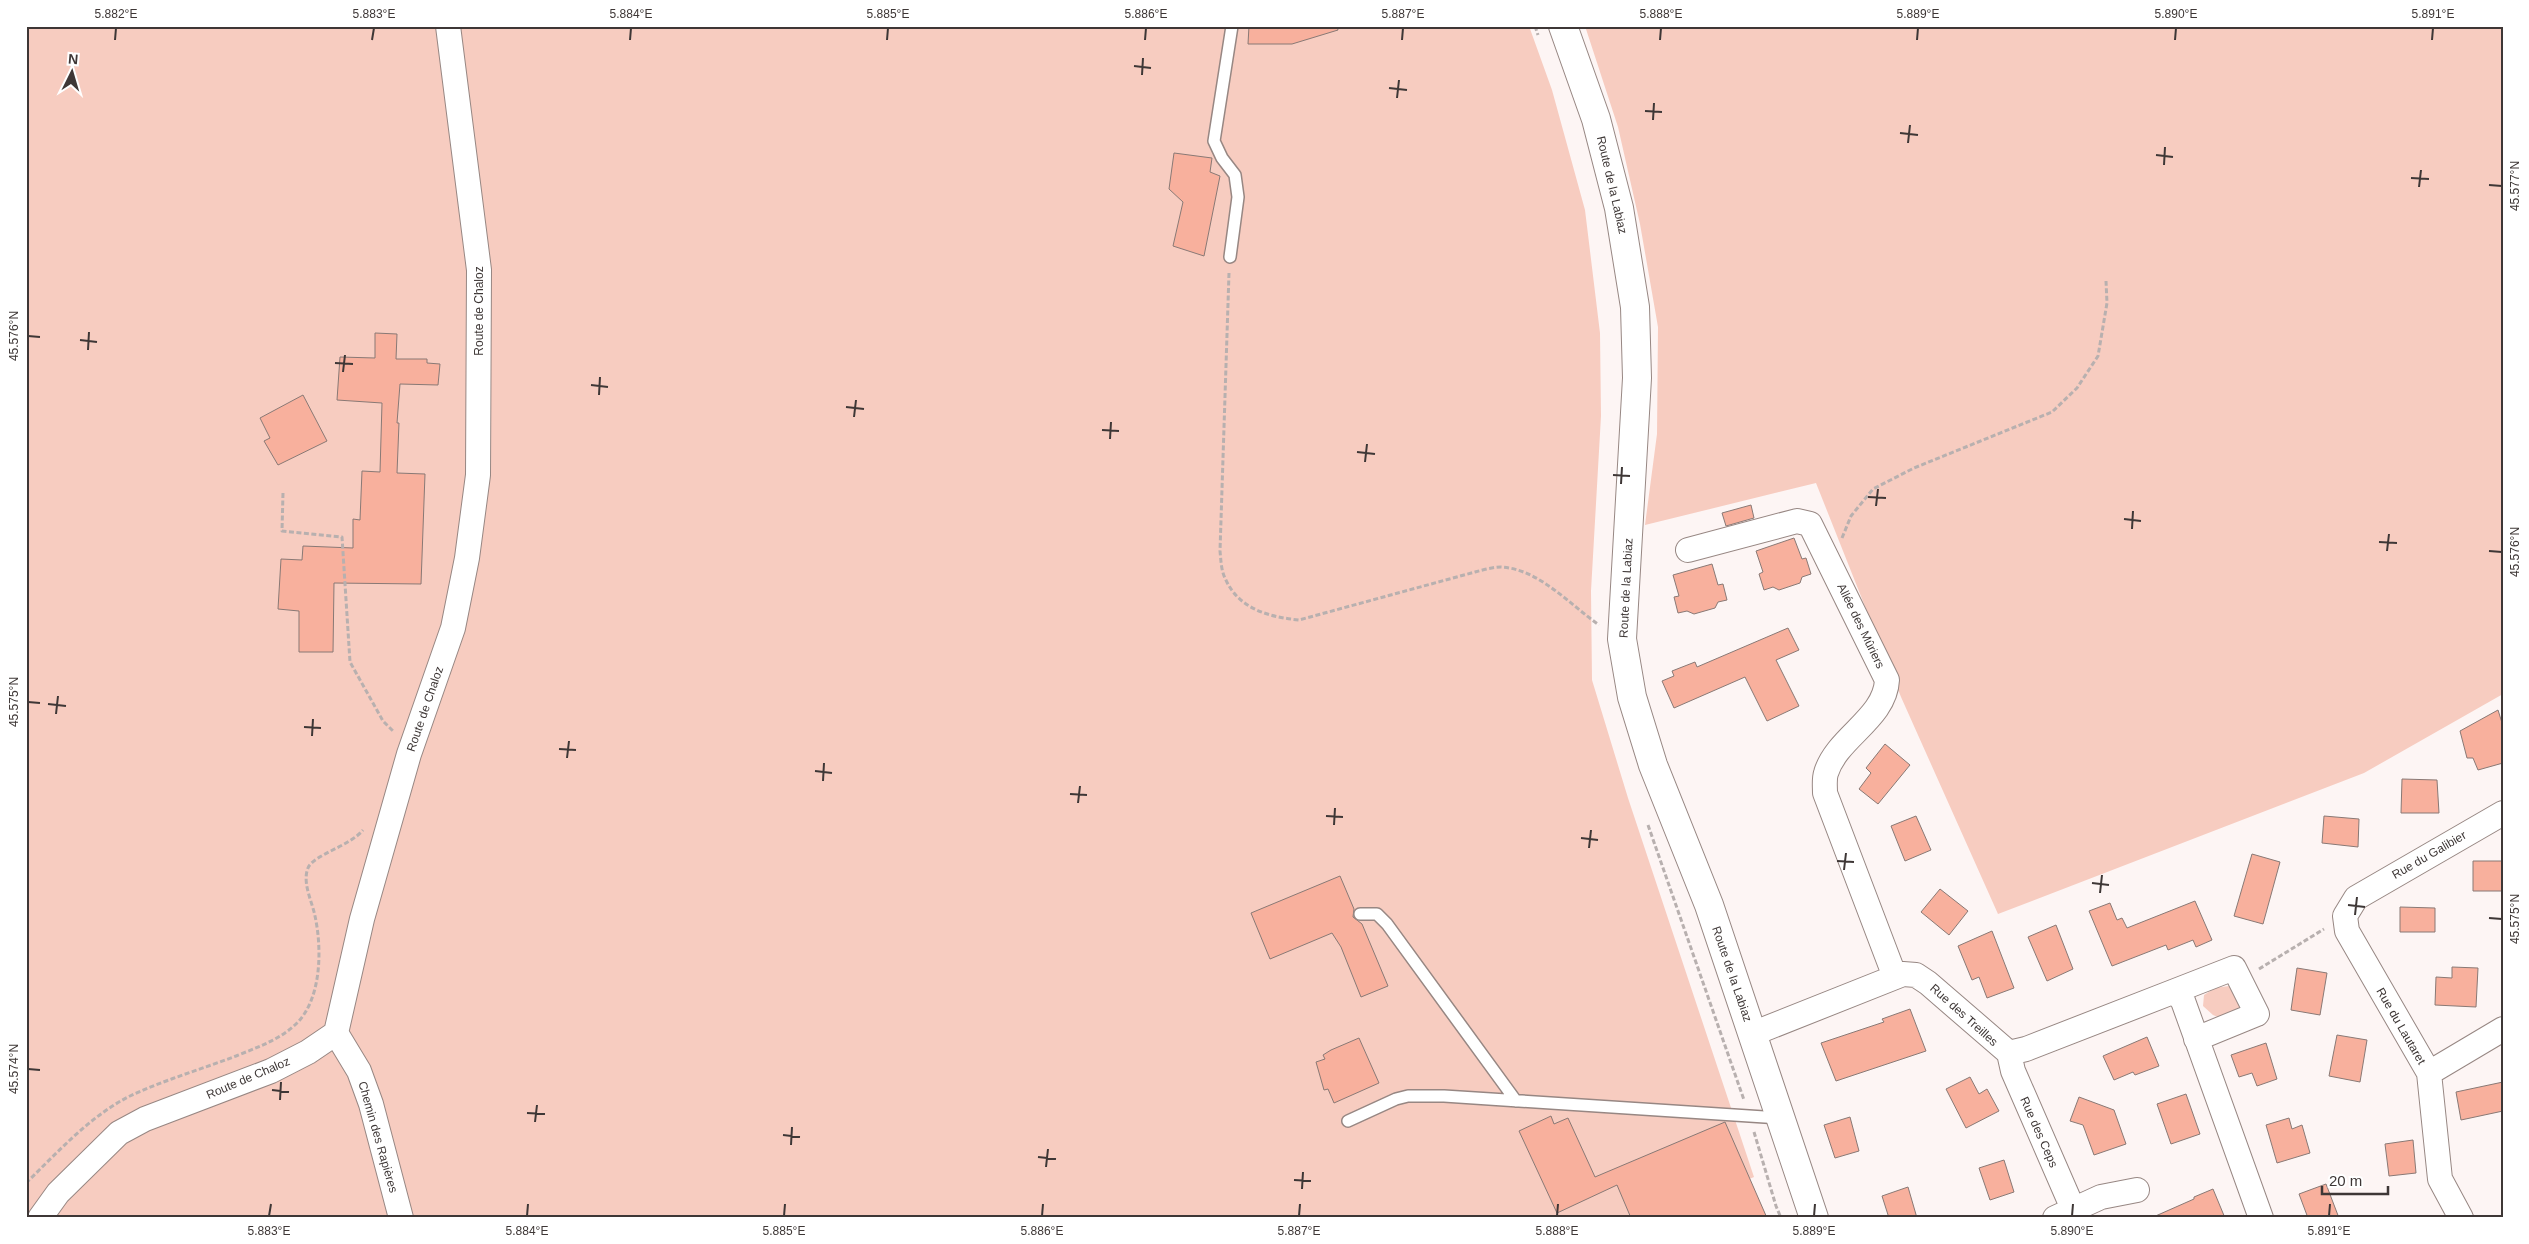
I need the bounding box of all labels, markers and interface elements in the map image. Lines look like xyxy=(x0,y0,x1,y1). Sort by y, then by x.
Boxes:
text: 5.882°E xyxy=(95,7,137,21)
text: 5.883°E xyxy=(353,7,395,21)
text: 5.884°E xyxy=(610,7,652,21)
text: 5.885°E xyxy=(867,7,909,21)
text: 5.886°E xyxy=(1125,7,1167,21)
text: 5.887°E xyxy=(1382,7,1424,21)
text: 5.888°E xyxy=(1640,7,1682,21)
text: 5.889°E xyxy=(1897,7,1939,21)
text: 5.890°E xyxy=(2155,7,2197,21)
text: 5.891°E xyxy=(2412,7,2454,21)
north arrow xyxy=(48,48,98,98)
text: N xyxy=(67,51,79,67)
street label: Route de la Labiaz xyxy=(1594,135,1630,235)
text: 45.577°N xyxy=(2508,161,2522,211)
street label: Route de Chaloz xyxy=(472,266,486,356)
text: 45.576°N xyxy=(7,311,21,361)
text: 45.576°N xyxy=(2508,527,2522,577)
street label: Route de la Labiaz xyxy=(1616,538,1636,638)
street label: Allée des Mûriers xyxy=(1834,581,1888,671)
street label: Route de Chaloz xyxy=(404,664,446,754)
text: 45.575°N xyxy=(7,677,21,727)
street label: Rue du Galibier xyxy=(2389,828,2469,882)
text: 45.575°N xyxy=(2508,894,2522,944)
street label: Route de la Labiaz xyxy=(1709,924,1755,1024)
street label: Rue des Treilles xyxy=(1927,981,2001,1049)
street label: Rue du Lautaret xyxy=(2373,985,2429,1067)
text: 45.574°N xyxy=(7,1044,21,1094)
street label: Route de Chaloz xyxy=(204,1054,292,1102)
street label: Chemin des Rapières xyxy=(355,1080,401,1194)
street label: Rue des Ceps xyxy=(2017,1094,2061,1170)
scale bar xyxy=(2322,1164,2388,1196)
text: 20 m xyxy=(2329,1172,2362,1189)
text: 5.883°E xyxy=(248,1224,290,1238)
text: 5.884°E xyxy=(506,1224,548,1238)
text: 5.885°E xyxy=(763,1224,805,1238)
text: 5.886°E xyxy=(1021,1224,1063,1238)
text: 5.887°E xyxy=(1278,1224,1320,1238)
text: 5.888°E xyxy=(1536,1224,1578,1238)
text: 5.889°E xyxy=(1793,1224,1835,1238)
text: 5.890°E xyxy=(2051,1224,2093,1238)
text: 5.891°E xyxy=(2308,1224,2350,1238)

